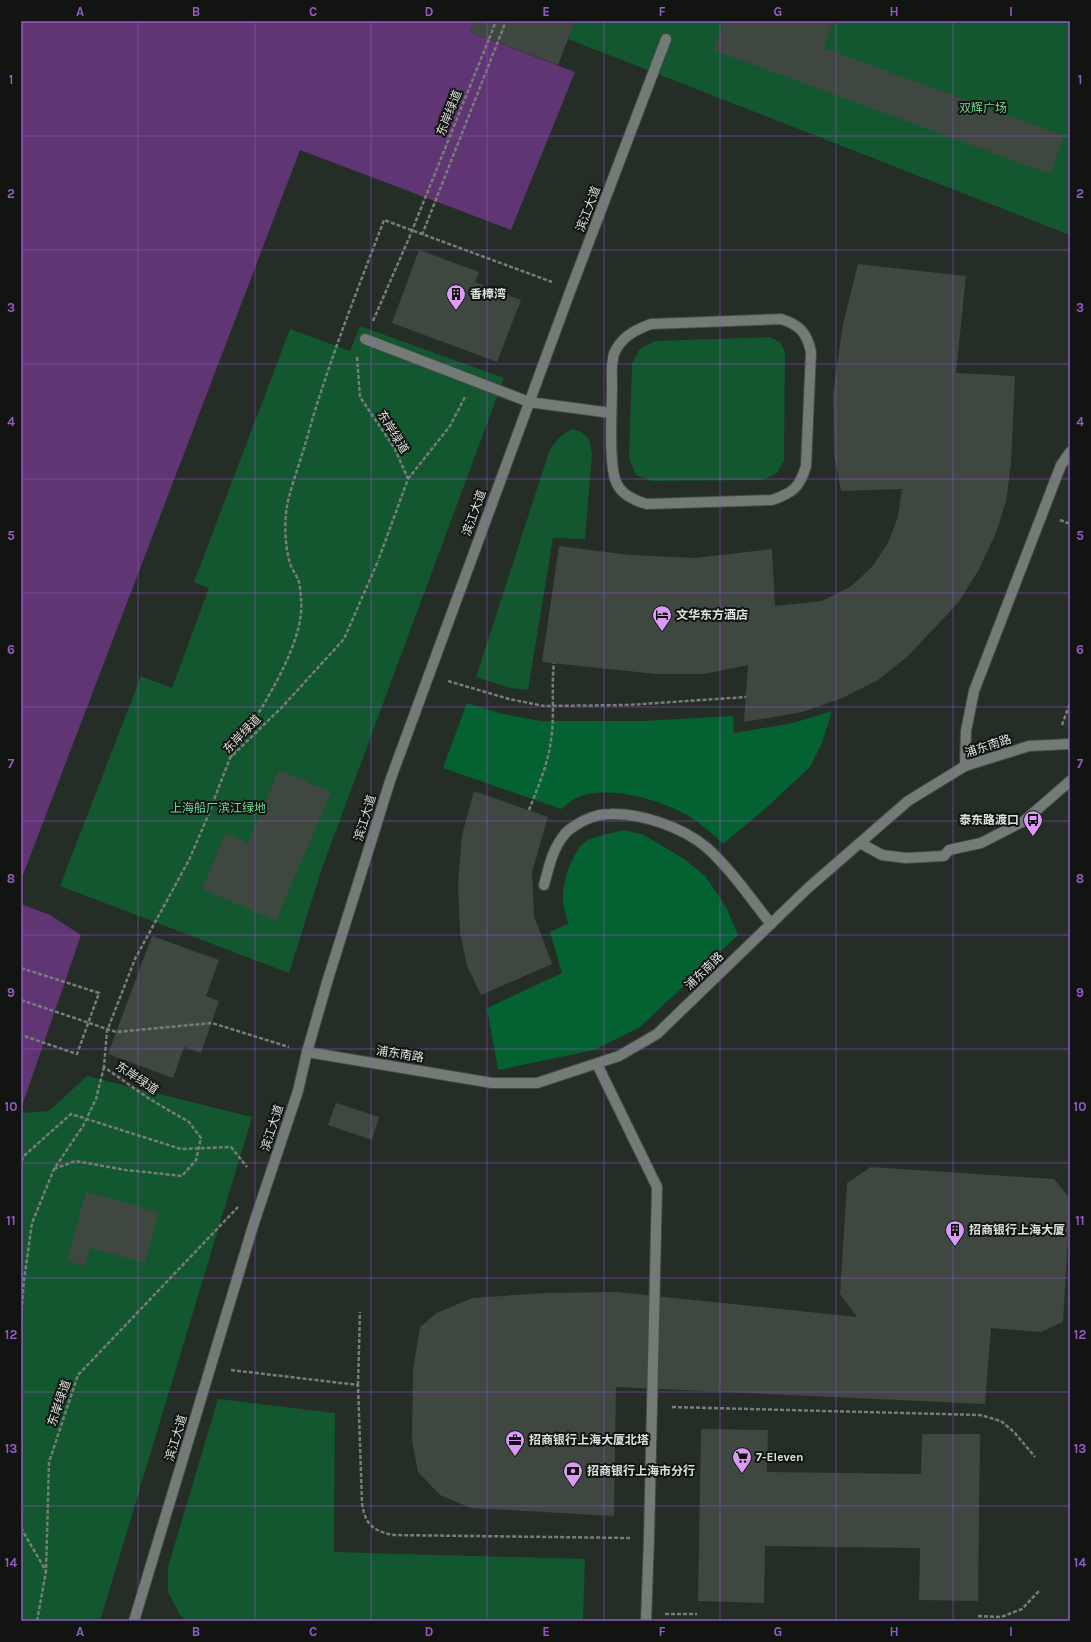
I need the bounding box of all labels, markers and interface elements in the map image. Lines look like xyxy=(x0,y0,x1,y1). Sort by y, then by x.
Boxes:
text: A xyxy=(76,4,84,19)
text: B xyxy=(192,4,200,19)
text: C xyxy=(309,4,317,19)
text: D xyxy=(425,4,434,19)
text: E xyxy=(542,4,550,19)
text: F xyxy=(658,4,666,19)
text: G xyxy=(774,4,782,19)
text: H xyxy=(889,4,899,19)
text: I xyxy=(1009,4,1013,19)
text: 1 xyxy=(9,72,13,87)
text: 1 xyxy=(1078,72,1082,87)
street label: 东岸绿道 xyxy=(434,88,464,138)
park label: 双辉广场 xyxy=(959,101,1007,115)
street label: 滨江大道 xyxy=(573,184,603,234)
text: 2 xyxy=(7,186,15,201)
text: 2 xyxy=(1076,186,1084,201)
building icon: 香樟湾 xyxy=(445,283,467,311)
place label: 香樟湾 xyxy=(470,287,506,301)
text: 3 xyxy=(7,300,15,315)
text: 3 xyxy=(1076,300,1084,315)
street label: 东岸绿道 xyxy=(374,408,412,456)
text: 4 xyxy=(7,414,15,429)
text: 4 xyxy=(1076,414,1084,429)
street label: 滨江大道 xyxy=(459,488,489,538)
text: 5 xyxy=(7,528,15,543)
text: 5 xyxy=(1076,528,1084,543)
hotel icon: 文华东方酒店 xyxy=(651,604,673,632)
place label: 文华东方酒店 xyxy=(676,608,748,622)
text: 6 xyxy=(7,642,15,657)
text: 6 xyxy=(1076,642,1084,657)
street label: 东岸绿道 xyxy=(220,712,264,756)
street label: 浦东南路 xyxy=(963,732,1013,760)
text: 7 xyxy=(8,756,15,771)
text: 7 xyxy=(1077,756,1084,771)
street label: 滨江大道 xyxy=(351,793,379,843)
park label: 上海船厂滨江绿地 xyxy=(170,801,266,815)
bus stop icon: 泰东路渡口 xyxy=(1022,809,1044,837)
place label: 泰东路渡口 xyxy=(959,813,1019,827)
text: 8 xyxy=(7,871,15,886)
text: 8 xyxy=(1076,871,1084,886)
street label: 浦东南路 xyxy=(682,949,726,993)
text: 9 xyxy=(7,985,15,1000)
text: 9 xyxy=(1076,985,1084,1000)
street label: 浦东南路 xyxy=(375,1043,425,1065)
street label: 东岸绿道 xyxy=(113,1059,161,1097)
text: 10 xyxy=(5,1099,17,1114)
text: 10 xyxy=(1074,1099,1086,1114)
street label: 滨江大道 xyxy=(258,1103,286,1153)
text: 11 xyxy=(6,1213,16,1228)
text: 11 xyxy=(1075,1213,1085,1228)
building icon: 招商银行上海大厦 xyxy=(944,1219,966,1247)
place label: 招商银行上海大厦 xyxy=(969,1223,1065,1237)
text: 12 xyxy=(5,1327,17,1342)
text: 12 xyxy=(1074,1327,1086,1342)
street label: 东岸绿道 xyxy=(45,1378,73,1428)
street label: 滨江大道 xyxy=(162,1413,190,1463)
office icon: 招商银行上海大厦北塔 xyxy=(504,1429,526,1457)
place label: 招商银行上海大厦北塔 xyxy=(529,1433,649,1447)
text: 13 xyxy=(5,1441,17,1456)
text: 13 xyxy=(1074,1441,1086,1456)
supermarket icon: 7-Eleven xyxy=(731,1446,753,1474)
place label: 7-Eleven xyxy=(756,1450,804,1464)
bank icon: 招商银行上海市分行 xyxy=(562,1460,584,1488)
place label: 招商银行上海市分行 xyxy=(587,1464,695,1478)
text: 14 xyxy=(5,1555,17,1570)
text: 14 xyxy=(1074,1555,1086,1570)
text: A xyxy=(76,1624,84,1639)
text: B xyxy=(192,1624,200,1639)
text: C xyxy=(309,1624,317,1639)
text: D xyxy=(425,1624,434,1639)
text: E xyxy=(542,1624,550,1639)
text: F xyxy=(658,1624,666,1639)
text: G xyxy=(774,1624,782,1639)
text: H xyxy=(889,1624,899,1639)
text: I xyxy=(1009,1624,1013,1639)

